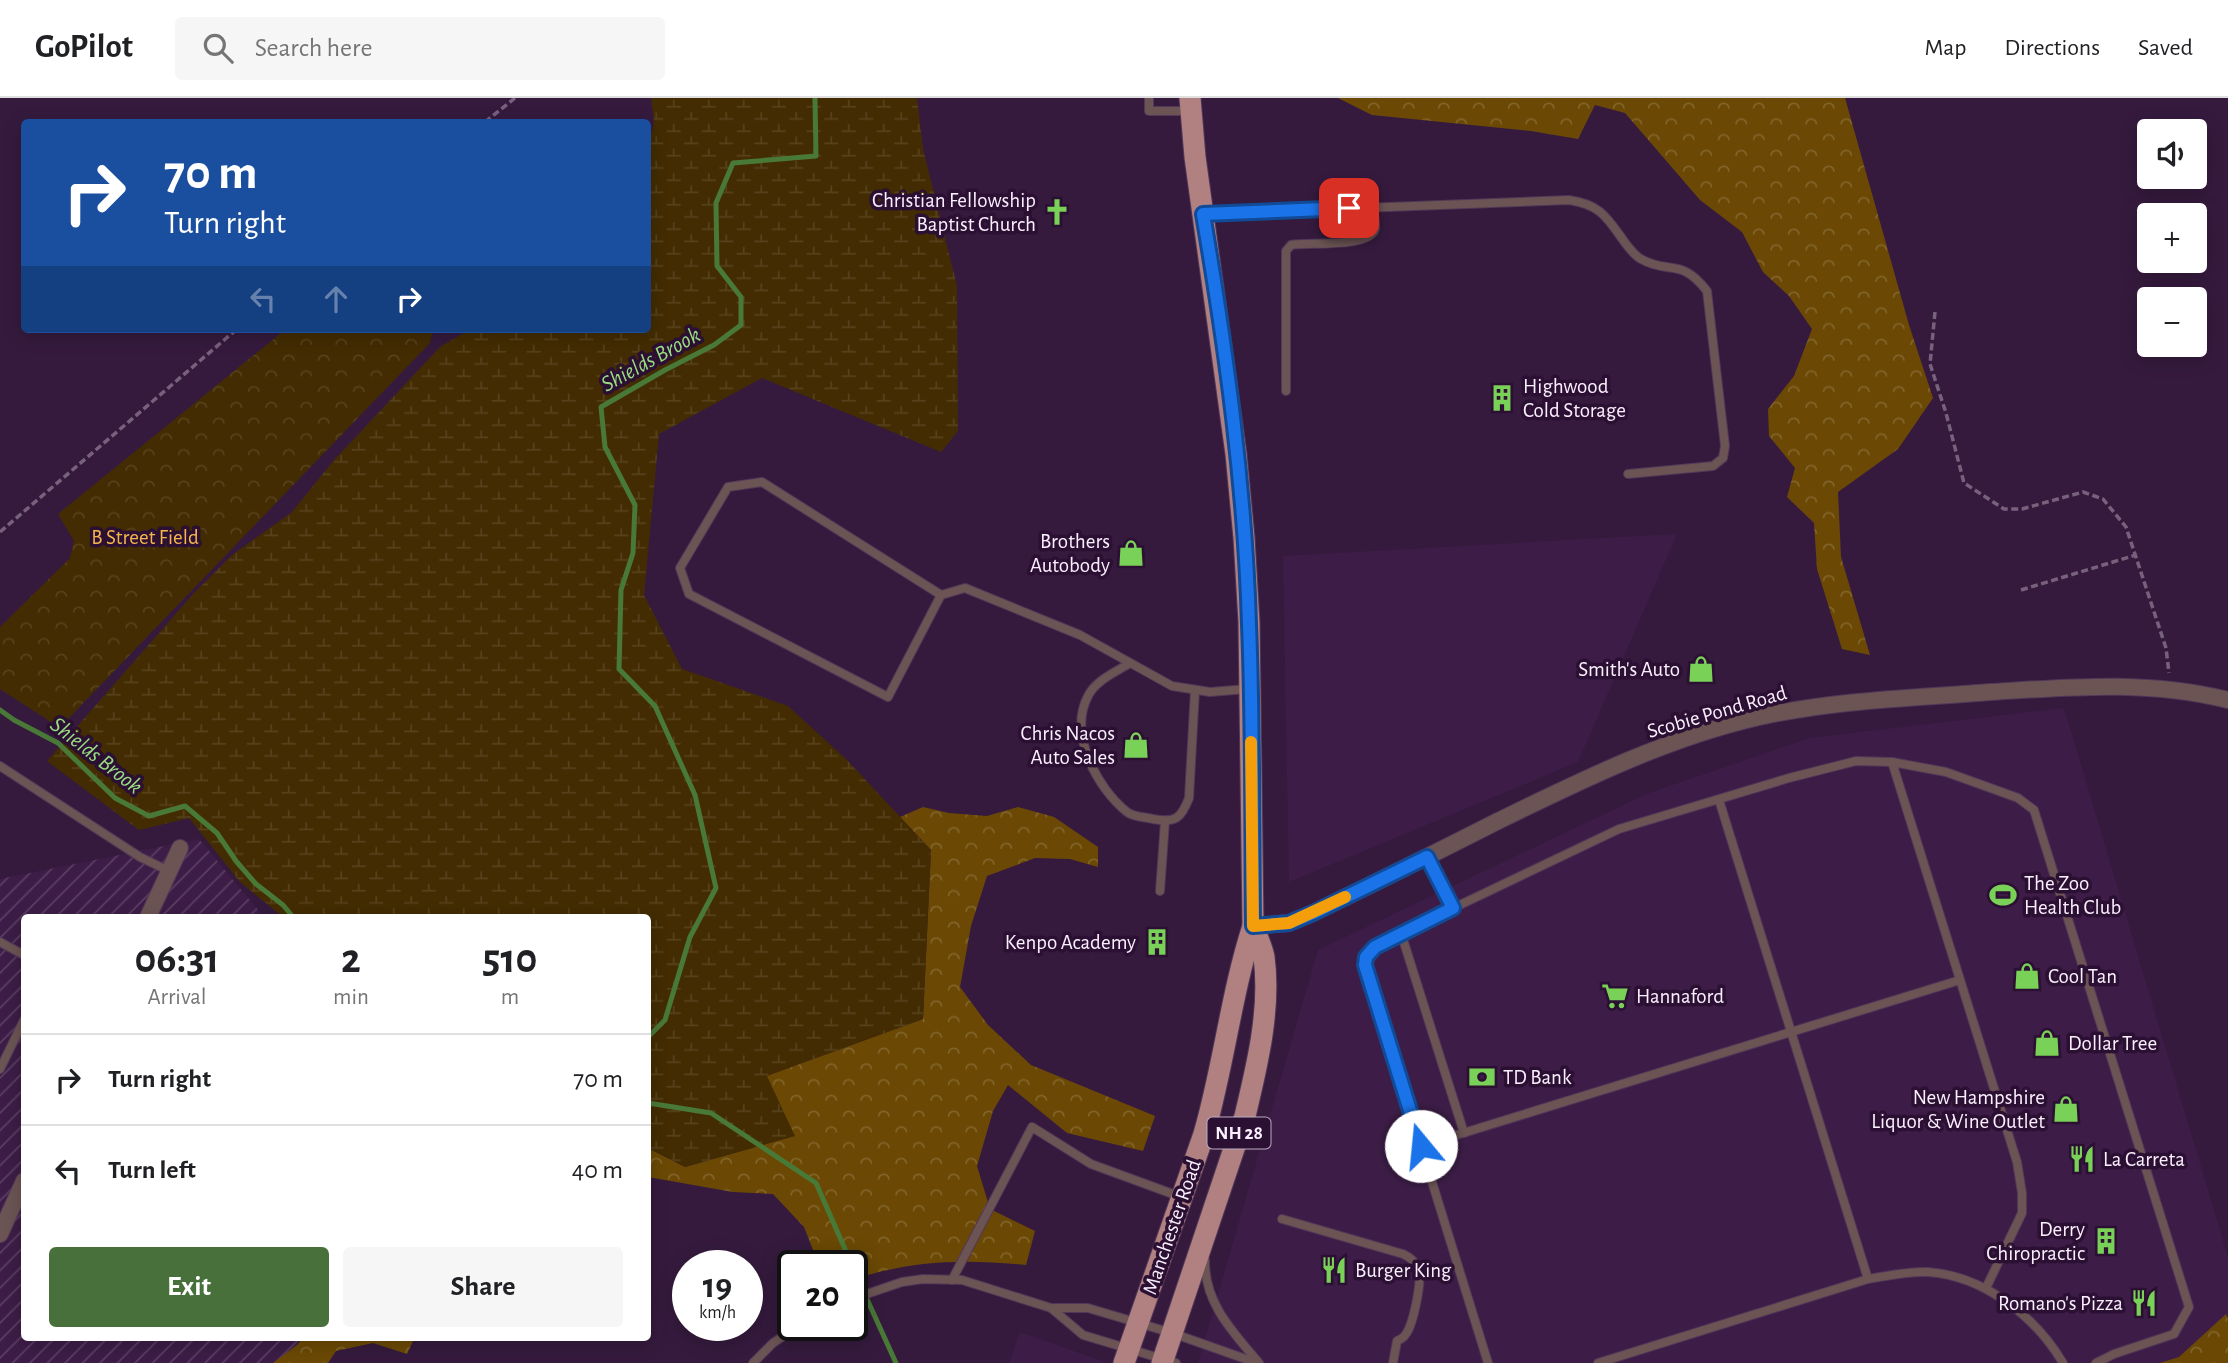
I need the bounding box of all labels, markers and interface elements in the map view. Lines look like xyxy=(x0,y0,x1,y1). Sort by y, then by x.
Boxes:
search box xyxy=(175,17,665,80)
icon: search xyxy=(199,29,237,67)
text: GoPilot xyxy=(35,31,133,64)
text: Search here xyxy=(255,35,372,61)
text: Map xyxy=(1924,36,1966,60)
text: Directions xyxy=(2004,36,2100,60)
text: Saved xyxy=(2138,36,2193,60)
map controls xyxy=(2137,119,2207,357)
button: sound xyxy=(2137,119,2207,189)
icon: right xyxy=(49,147,140,238)
text: 70 m xyxy=(164,149,258,198)
pin xyxy=(1319,178,1379,238)
icon: arrive xyxy=(1330,189,1368,227)
place label: Christian Fellowship Baptist Church xyxy=(872,190,1036,235)
church icon: Christian Fellowship Baptist Church xyxy=(1042,197,1072,227)
button: + xyxy=(2137,203,2207,273)
text: Turn right xyxy=(164,207,286,239)
icon: left xyxy=(244,280,282,318)
icon: ahead xyxy=(317,280,355,318)
icon: right xyxy=(390,280,428,318)
button: − xyxy=(2137,287,2207,357)
water label: Shields Brook xyxy=(597,323,705,397)
place label: Highwood Cold Storage xyxy=(1523,376,1626,421)
building icon: Highwood Cold Storage xyxy=(1487,383,1517,413)
park label: B Street Field xyxy=(91,527,199,548)
place label: Brothers Autobody xyxy=(1030,531,1110,576)
shop icon: Brothers Autobody xyxy=(1116,538,1146,568)
shop icon: Smith's Auto xyxy=(1686,654,1716,684)
place label: Smith's Auto xyxy=(1578,659,1680,680)
street label: Scobie Pond Road xyxy=(1645,682,1789,742)
water label: Shields Brook xyxy=(46,713,147,799)
place label: Chris Nacos Auto Sales xyxy=(1021,723,1115,768)
shop icon: Chris Nacos Auto Sales xyxy=(1121,730,1151,760)
place label: The Zoo Health Club xyxy=(2024,873,2121,918)
sports icon: The Zoo Health Club xyxy=(1988,880,2018,910)
building icon: Kenpo Academy xyxy=(1142,927,1172,957)
place label: Kenpo Academy xyxy=(1005,932,1136,953)
text: 06:31 xyxy=(134,938,220,980)
text: 2 xyxy=(341,938,361,980)
text: 510 xyxy=(482,938,537,980)
shop icon: Cool Tan xyxy=(2012,961,2042,991)
place label: Cool Tan xyxy=(2048,966,2117,987)
supermarket icon: Hannaford xyxy=(1600,981,1630,1011)
text: Arrival xyxy=(147,986,207,1009)
text: min xyxy=(333,986,369,1009)
text: m xyxy=(501,986,519,1009)
place label: Hannaford xyxy=(1636,986,1724,1007)
shop icon: Dollar Tree xyxy=(2032,1028,2062,1058)
place label: Dollar Tree xyxy=(2068,1033,2157,1054)
icon: right xyxy=(49,1061,87,1099)
bank icon: TD Bank xyxy=(1467,1062,1497,1092)
text: Turn right xyxy=(108,1066,211,1092)
text: 70 m xyxy=(573,1066,623,1092)
place label: TD Bank xyxy=(1503,1067,1572,1088)
place label: New Hampshire Liquor & Wine Outlet xyxy=(1871,1087,2045,1132)
shop icon: New Hampshire Liquor & Wine Outlet xyxy=(2051,1094,2081,1124)
position arrow xyxy=(1384,1109,1458,1183)
road number: NH 28 xyxy=(1208,1118,1270,1148)
restaurant icon: La Carreta xyxy=(2067,1144,2097,1174)
place label: La Carreta xyxy=(2103,1149,2185,1170)
icon: left xyxy=(49,1152,87,1190)
text: Turn left xyxy=(108,1157,196,1183)
text: 40 m xyxy=(572,1157,623,1183)
street label: Manchester Road xyxy=(1139,1157,1205,1297)
place label: Derry Chiropractic xyxy=(1986,1219,2085,1264)
building icon: Derry Chiropractic xyxy=(2091,1226,2121,1256)
button: Exit xyxy=(49,1247,329,1327)
button: Share xyxy=(343,1247,623,1327)
speed limit sign: 20 xyxy=(777,1250,868,1341)
restaurant icon: Burger King xyxy=(1319,1255,1349,1285)
place label: Burger King xyxy=(1355,1260,1452,1281)
text: 19 xyxy=(703,1269,732,1304)
restaurant icon: Romano's Pizza xyxy=(2129,1288,2159,1318)
place label: Romano's Pizza xyxy=(1998,1293,2123,1314)
text: km/h xyxy=(699,1304,736,1322)

